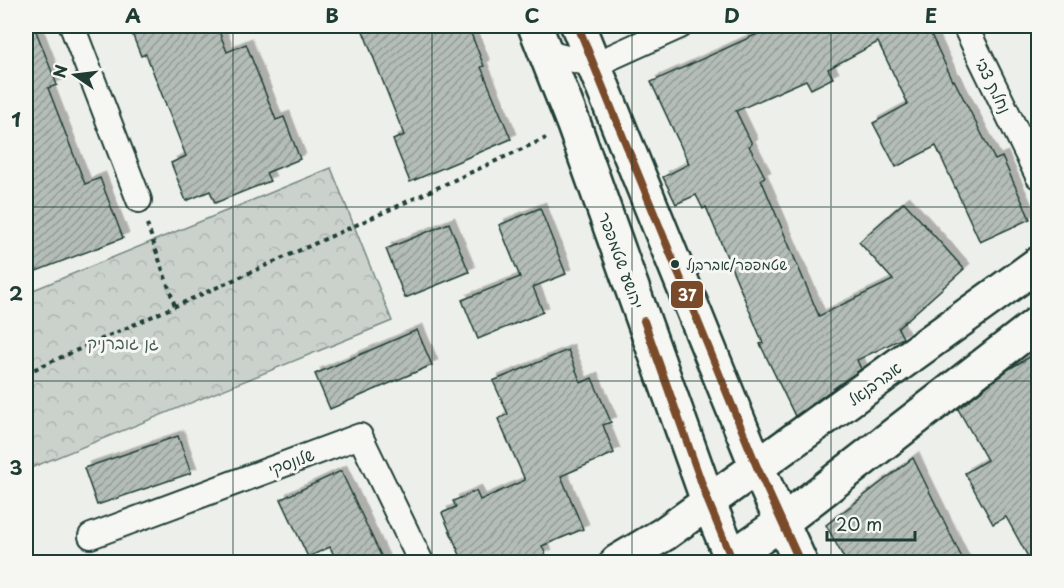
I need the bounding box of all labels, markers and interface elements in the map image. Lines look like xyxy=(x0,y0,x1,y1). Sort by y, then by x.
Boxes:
text: A xyxy=(125,0,141,30)
text: B xyxy=(325,0,339,30)
text: C xyxy=(524,0,540,30)
text: D xyxy=(724,0,740,30)
text: E xyxy=(925,0,937,30)
north arrow xyxy=(45,45,105,105)
street label: נחלת צבי xyxy=(970,53,1018,117)
text: N xyxy=(46,62,73,80)
text: 1 xyxy=(11,104,21,134)
street label: יהושע שטמפפר xyxy=(593,208,651,312)
place label: שטמפפר/אברבנל xyxy=(686,254,787,275)
marker: שטמפפר/אברבנל xyxy=(669,258,681,270)
text: 2 xyxy=(9,278,23,308)
line badge: 37 xyxy=(670,280,704,309)
text: 37 xyxy=(678,282,697,306)
park label: גן גוברניק xyxy=(87,330,159,354)
street label: אברבנאל xyxy=(842,355,906,411)
street label: שלונסקי xyxy=(265,442,317,480)
text: 3 xyxy=(9,452,23,482)
scale bar xyxy=(827,504,916,542)
text: 20 m xyxy=(836,510,882,537)

